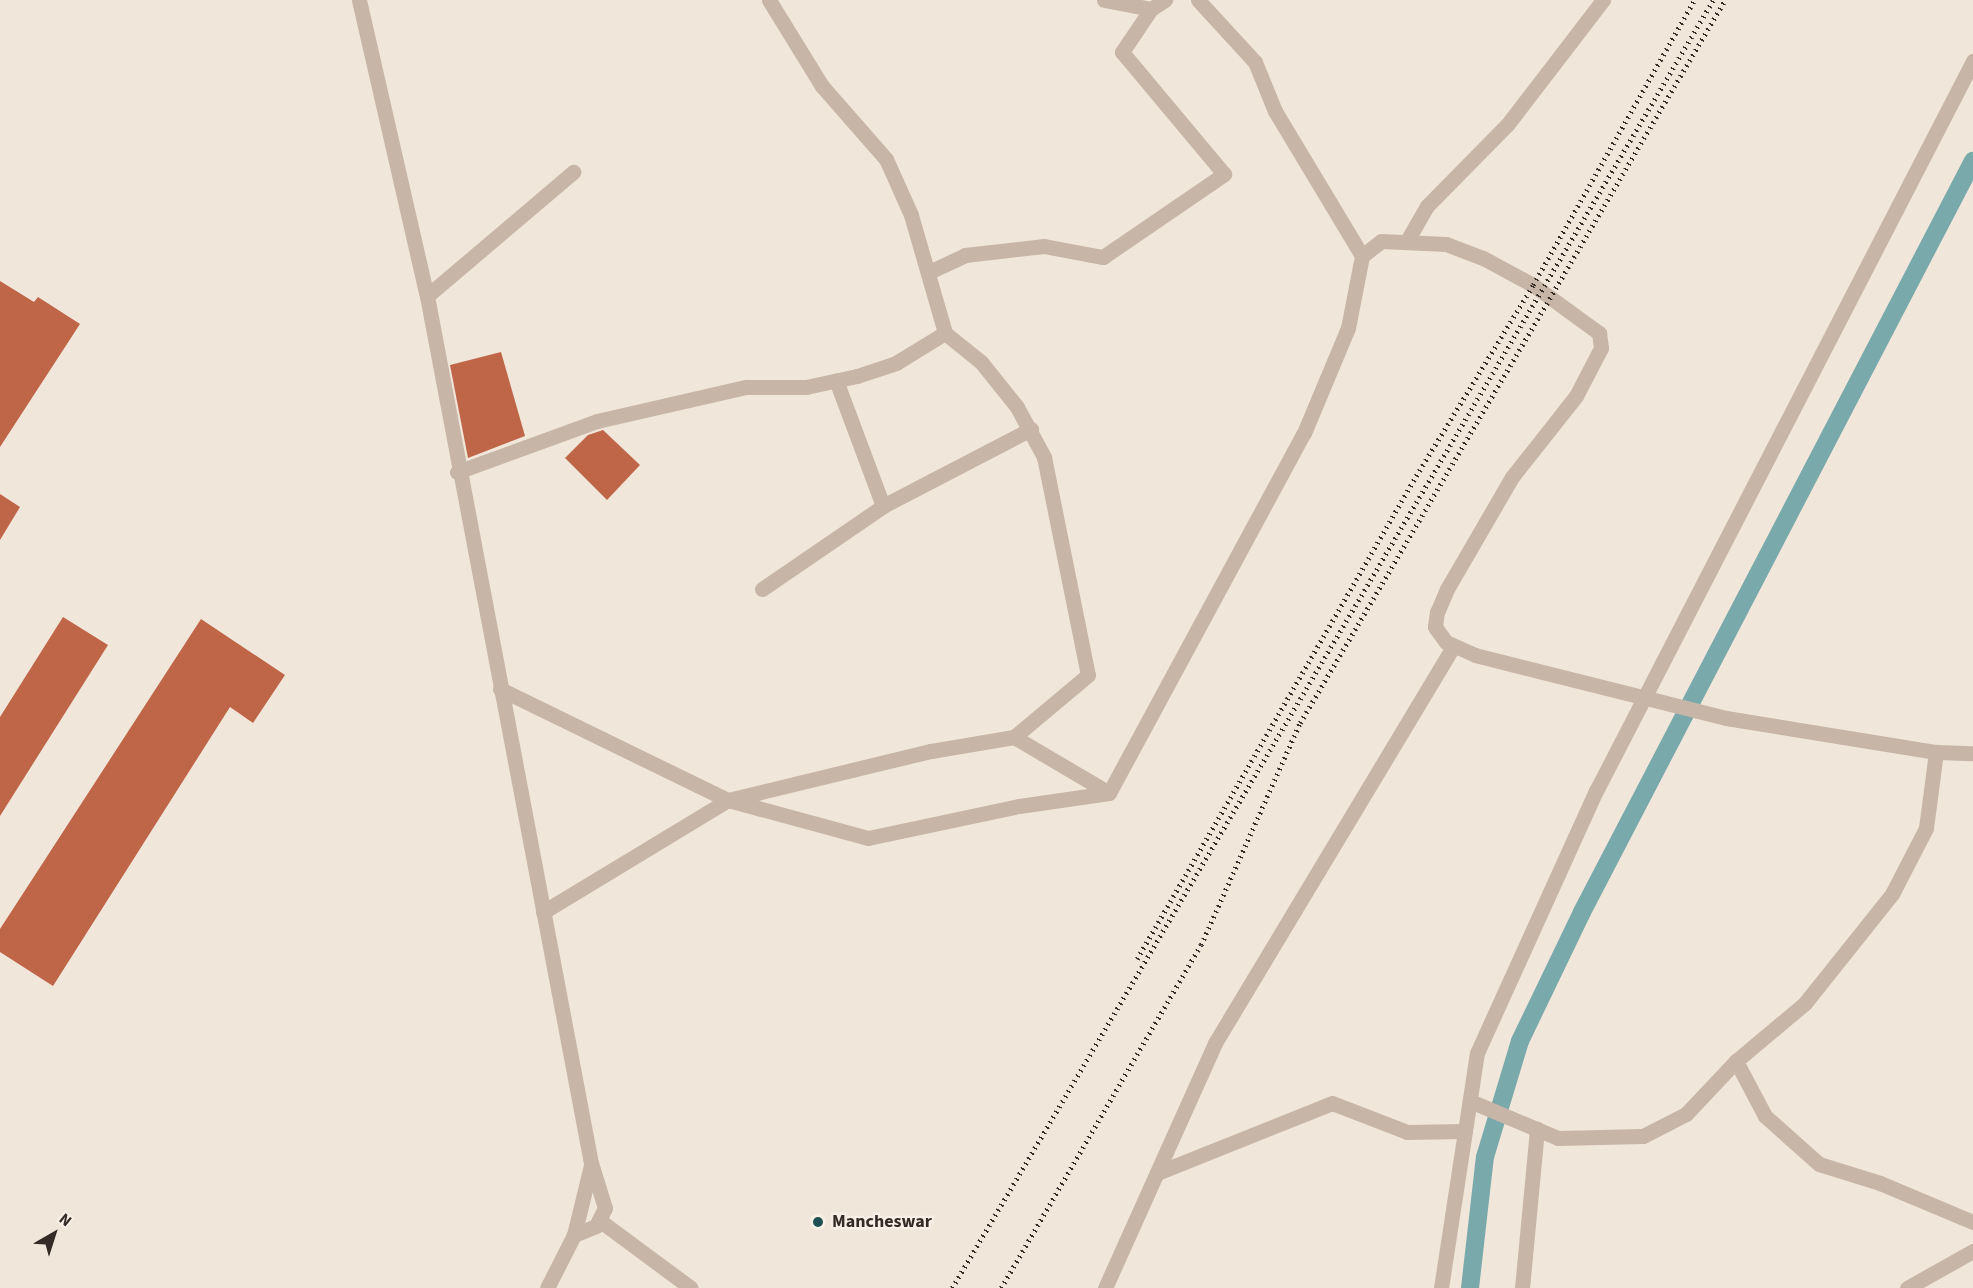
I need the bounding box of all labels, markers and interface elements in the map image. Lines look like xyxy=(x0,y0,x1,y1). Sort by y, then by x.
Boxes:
north arrow xyxy=(24,1204,84,1264)
text: N xyxy=(54,1208,76,1232)
place label: Mancheswar xyxy=(832,1211,932,1233)
marker: Mancheswar xyxy=(809,1213,827,1231)

